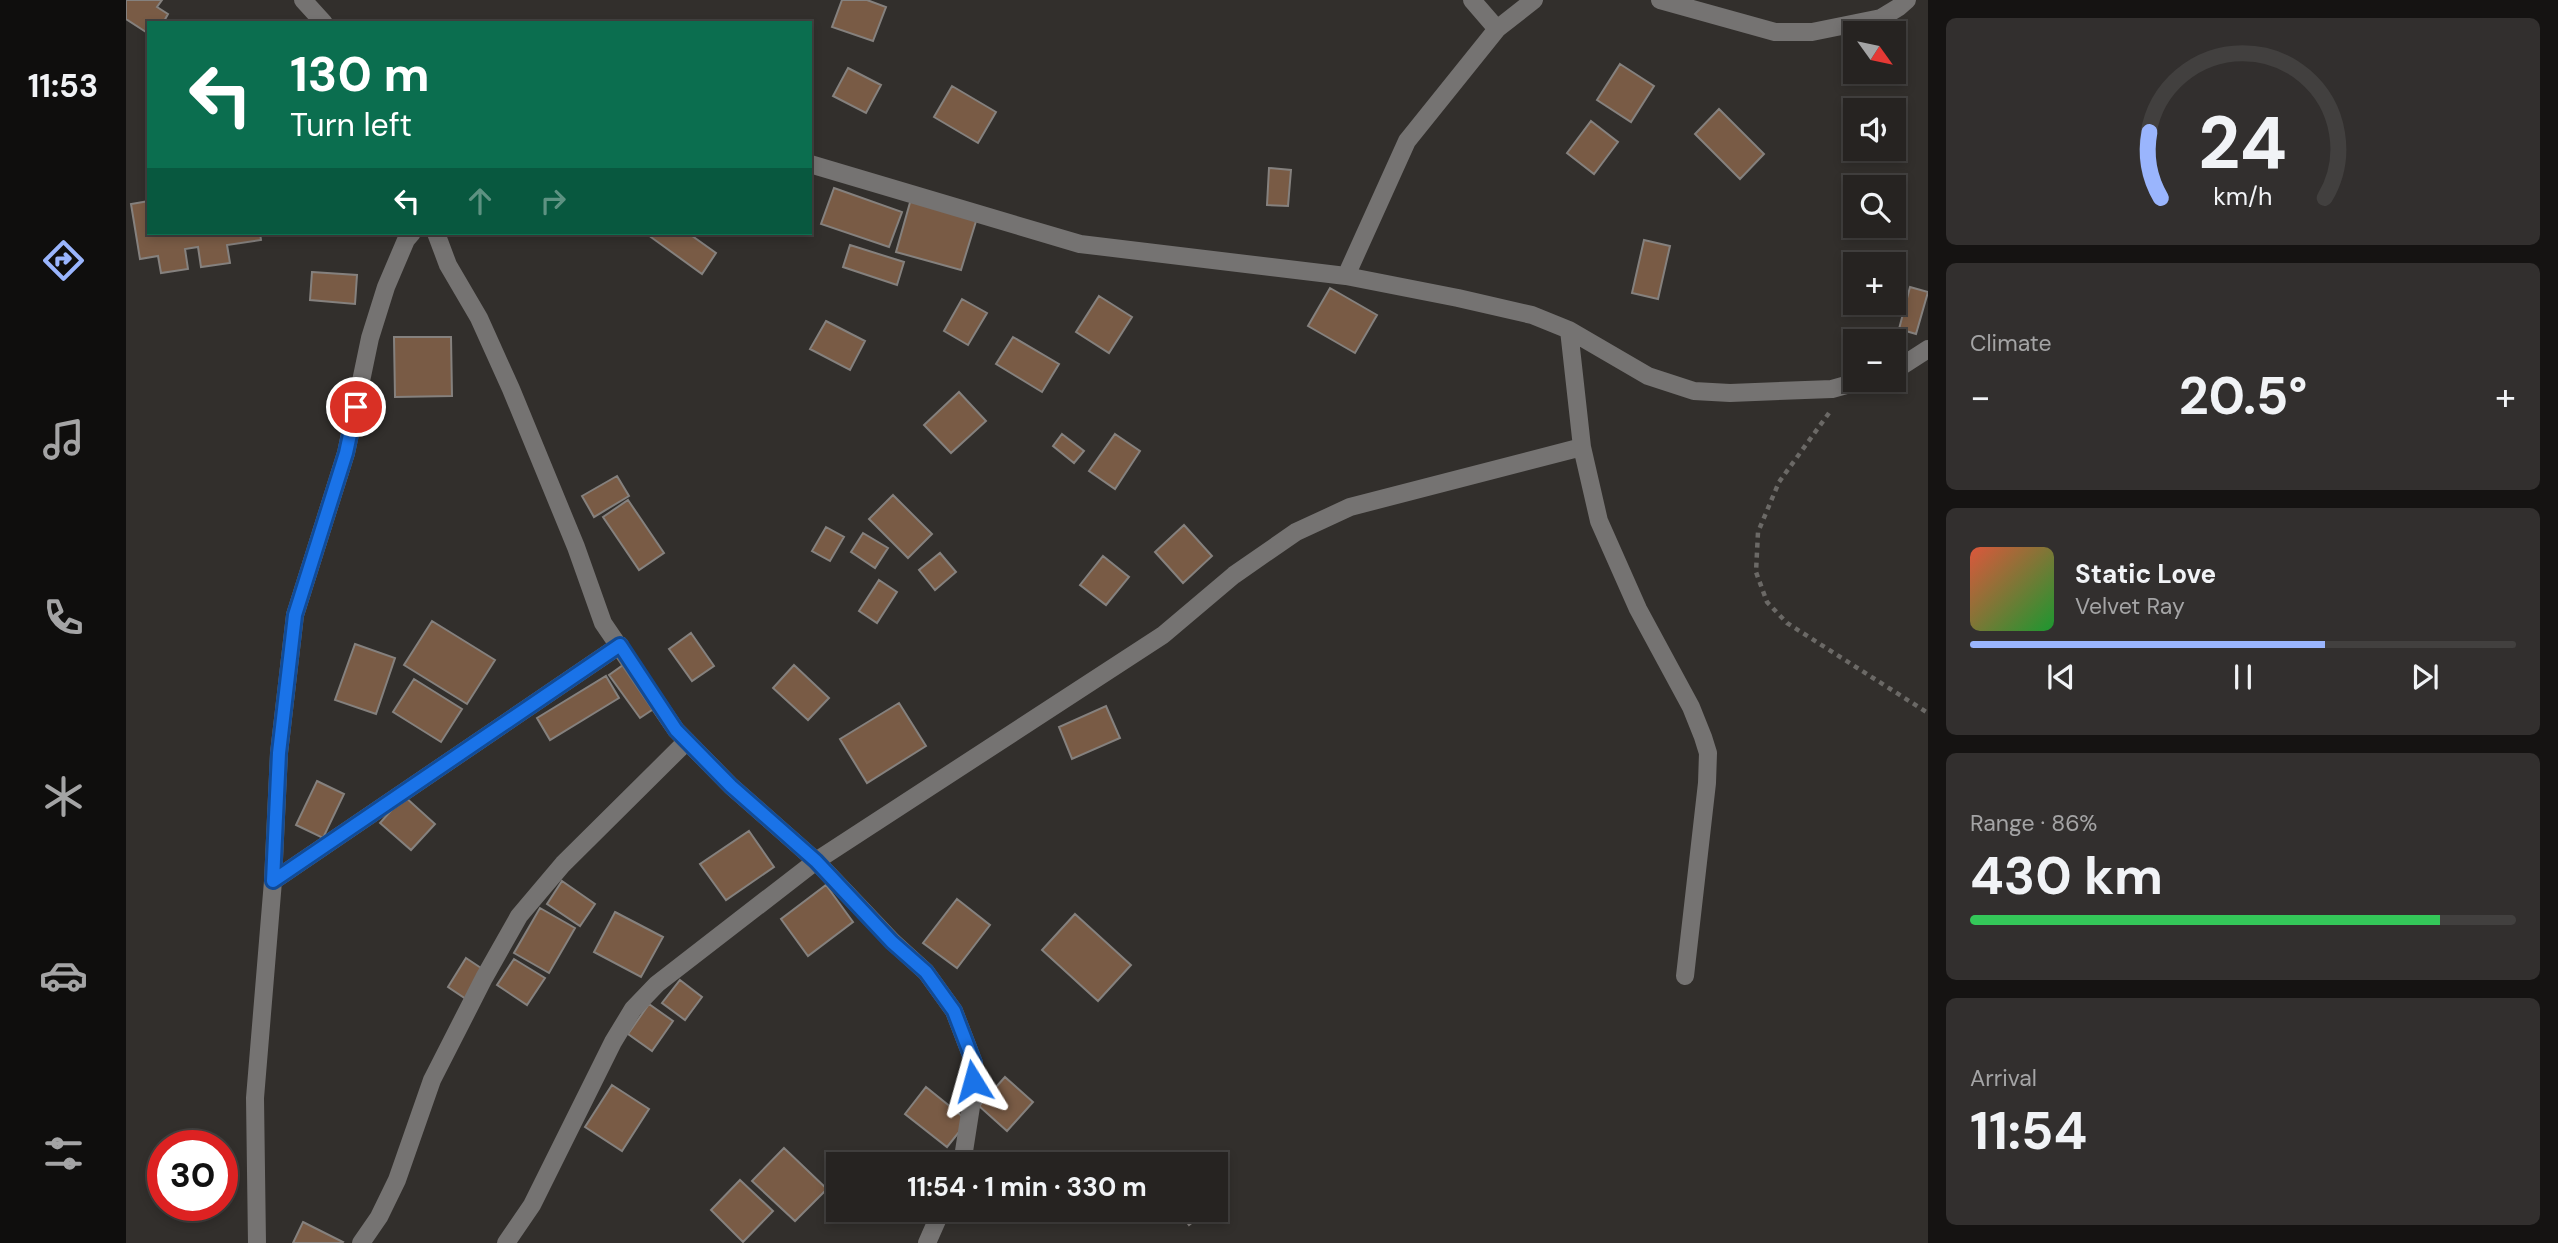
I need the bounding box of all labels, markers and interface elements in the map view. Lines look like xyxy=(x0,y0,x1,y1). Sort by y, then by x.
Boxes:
north arrow xyxy=(1843,21,1906,84)
map controls xyxy=(1843,21,1906,392)
text: 130 m xyxy=(290,42,430,106)
icon: left xyxy=(175,49,266,140)
text: 11:53 xyxy=(28,65,98,107)
text: 24 xyxy=(2199,96,2287,191)
button: sound xyxy=(1843,98,1906,161)
text: Turn left xyxy=(290,104,412,146)
button: search xyxy=(1843,175,1906,238)
text: km/h xyxy=(2213,179,2273,212)
icon: left xyxy=(388,182,426,220)
icon: ahead xyxy=(461,182,499,220)
icon: right xyxy=(534,182,572,220)
icon: directions xyxy=(39,236,88,285)
button: + xyxy=(1843,252,1906,315)
text: Climate xyxy=(1970,328,2052,358)
button: − xyxy=(1843,329,1906,392)
text: 20.5° xyxy=(2179,362,2307,430)
text: − xyxy=(1970,372,1991,422)
text: + xyxy=(2495,372,2516,422)
pin xyxy=(326,377,386,437)
icon: arrive xyxy=(337,388,375,426)
icon: music xyxy=(39,415,88,464)
text: Static Love xyxy=(2075,557,2216,591)
text: Velvet Ray xyxy=(2075,591,2185,621)
icon: phone xyxy=(39,593,88,642)
icon: previous xyxy=(2042,658,2080,696)
icon: pause xyxy=(2224,658,2262,696)
icon: next xyxy=(2406,658,2444,696)
icon: climate xyxy=(39,772,88,821)
text: Range · 86% xyxy=(1970,808,2097,838)
text: 430 km xyxy=(1970,842,2163,910)
icon: car xyxy=(39,951,88,1000)
position arrow xyxy=(936,1044,1010,1118)
text: Arrival xyxy=(1970,1063,2037,1093)
text: 11:54 xyxy=(1970,1097,2087,1165)
icon: filters xyxy=(39,1129,88,1178)
speed limit sign: 30 xyxy=(147,1130,238,1221)
text: 11:54 · 1 min · 330 m xyxy=(907,1170,1147,1204)

